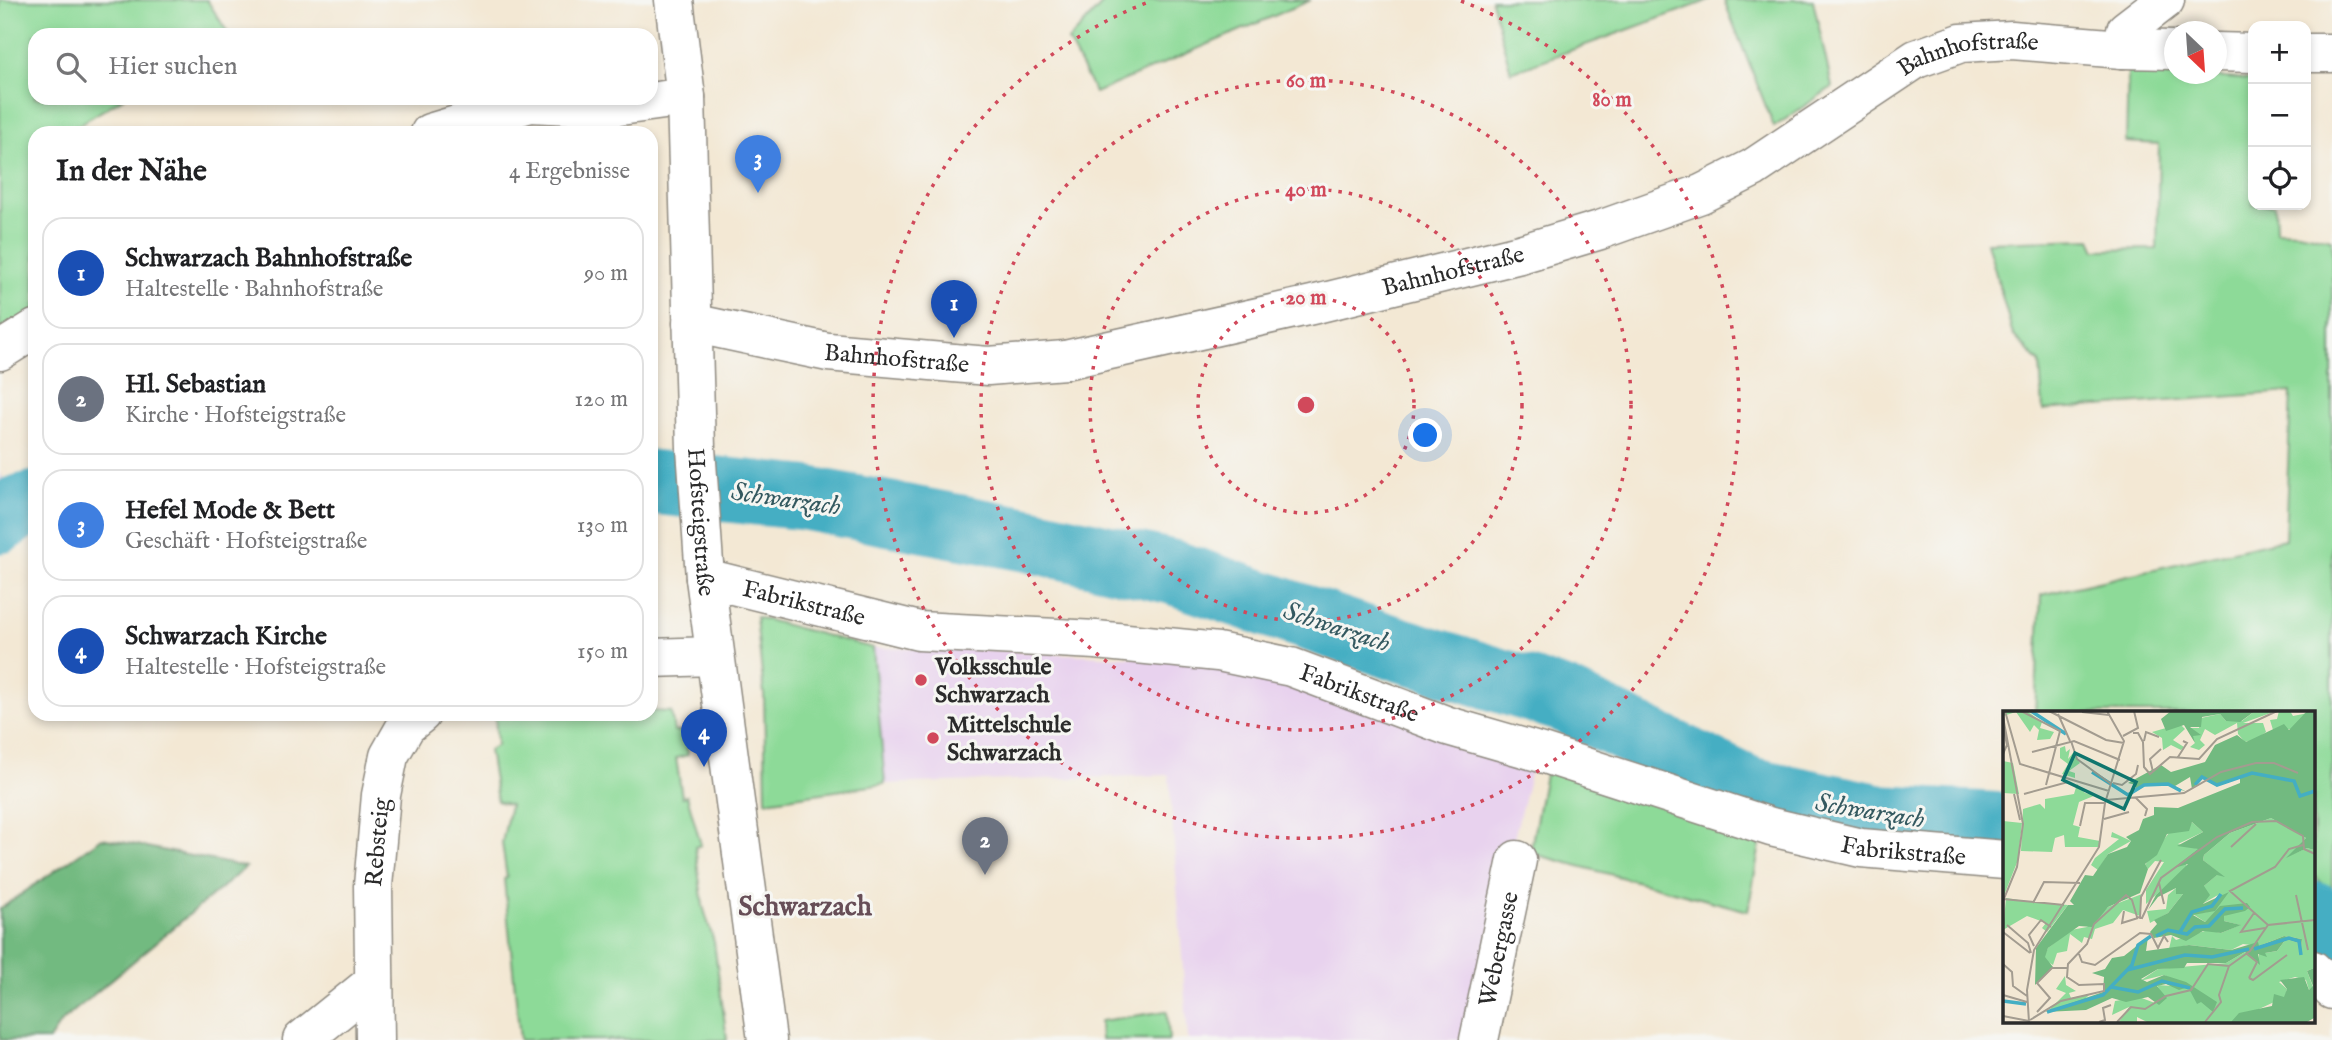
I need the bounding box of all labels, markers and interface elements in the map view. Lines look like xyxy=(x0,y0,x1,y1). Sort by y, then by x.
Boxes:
north arrow xyxy=(2164,21,2227,84)
map controls xyxy=(2248,21,2311,210)
button: + xyxy=(2248,21,2311,84)
street label: Bahnhofstraße xyxy=(1892,26,2040,84)
search box xyxy=(28,28,658,105)
icon: search xyxy=(52,48,90,86)
text: Hier suchen xyxy=(108,50,238,83)
text: 60 m xyxy=(1286,68,1327,95)
button: − xyxy=(2248,84,2311,147)
text: 80 m xyxy=(1592,87,1632,114)
pin: 3 xyxy=(735,135,781,193)
button: locate xyxy=(2248,147,2311,210)
text: In der Nähe xyxy=(56,153,207,191)
text: 4 Ergebnisse xyxy=(509,157,630,186)
text: 40 m xyxy=(1285,177,1327,204)
street label: Bahnhofstraße xyxy=(1379,240,1528,304)
text: Schwarzach Bahnhofstraße xyxy=(125,242,412,275)
text: 1 xyxy=(77,259,85,288)
text: 90 m xyxy=(584,259,628,288)
text: Haltestelle · Bahnhofstraße xyxy=(125,275,383,304)
pin: 1 xyxy=(931,280,977,338)
text: 20 m xyxy=(1286,285,1327,312)
street label: Bahnhofstraße xyxy=(823,338,970,381)
text: Hl. Sebastian xyxy=(125,368,266,401)
text: 2 xyxy=(76,385,86,414)
text: 120 m xyxy=(575,385,628,414)
centre of rings xyxy=(1294,393,1318,417)
text: Kirche · Hofsteigstraße xyxy=(125,401,346,430)
your location xyxy=(1408,418,1442,452)
street label: Hofsteigstraße xyxy=(679,447,721,598)
water label: Schwarzach xyxy=(729,475,843,523)
text: Hefel Mode & Bett xyxy=(125,494,335,527)
text: 3 xyxy=(77,511,85,540)
text: 130 m xyxy=(577,511,628,540)
text: Geschäft · Hofsteigstraße xyxy=(125,527,367,556)
street label: Fabrikstraße xyxy=(739,574,868,634)
water label: Schwarzach xyxy=(1279,595,1394,660)
text: Schwarzach Kirche xyxy=(125,620,327,653)
text: 4 xyxy=(75,637,87,666)
text: 150 m xyxy=(577,637,628,666)
place label: Volksschule Schwarzach xyxy=(934,652,1051,711)
text: Haltestelle · Hofsteigstraße xyxy=(125,653,386,682)
street label: Fabrikstraße xyxy=(1295,658,1423,731)
marker: Volksschule Schwarzach xyxy=(913,672,929,688)
pin: 4 xyxy=(681,709,727,767)
place label: Mittelschule Schwarzach xyxy=(947,710,1071,769)
inset map xyxy=(2003,711,2314,1023)
marker: Mittelschule Schwarzach xyxy=(925,730,941,746)
water label: Schwarzach xyxy=(1813,787,1927,836)
street label: Rebsteig xyxy=(359,796,398,888)
pin: 2 xyxy=(962,817,1008,875)
street label: Fabrikstraße xyxy=(1838,830,1967,874)
street label: Webergasse xyxy=(1472,889,1527,1010)
district label: Schwarzach xyxy=(738,890,873,925)

